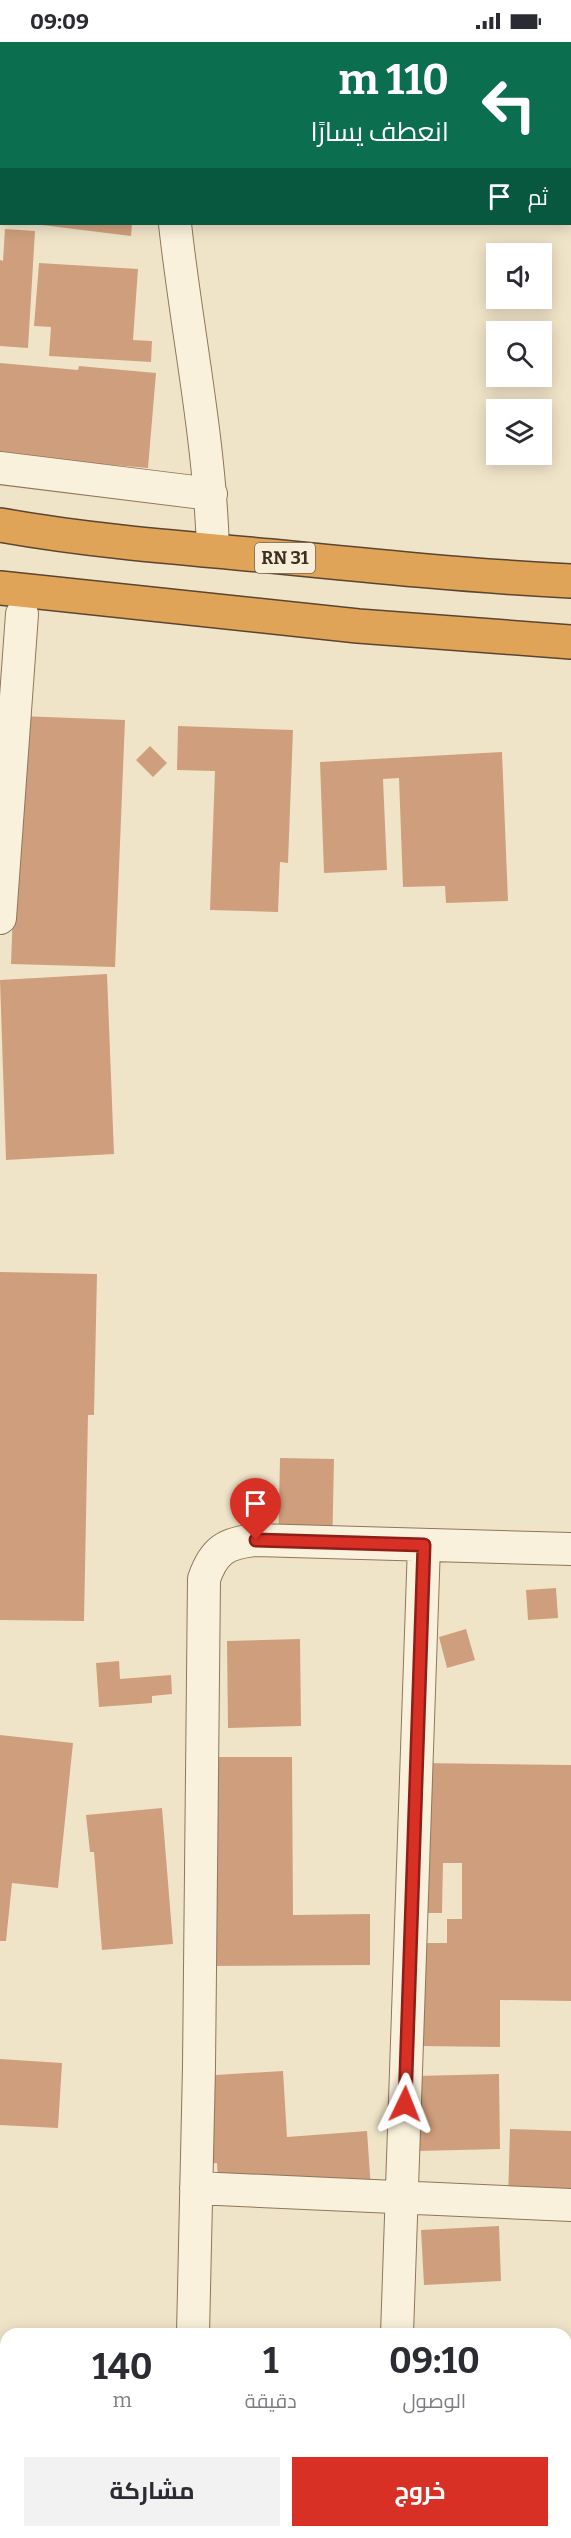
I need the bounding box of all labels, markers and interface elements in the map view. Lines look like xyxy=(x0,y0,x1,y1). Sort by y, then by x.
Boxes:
text: 09:09 xyxy=(30,8,89,35)
text: 110 m xyxy=(338,55,449,105)
icon: left xyxy=(470,66,548,144)
text: انعطف يسارًا xyxy=(310,116,449,148)
icon: arrive xyxy=(483,180,516,213)
text: ثم xyxy=(528,184,548,211)
map controls xyxy=(486,243,552,465)
button: sound xyxy=(486,243,552,309)
button: search xyxy=(486,321,552,387)
button: layers xyxy=(486,399,552,465)
road number: RN 31 xyxy=(255,543,315,573)
pin xyxy=(230,1478,281,1540)
icon: arrive xyxy=(239,1487,272,1520)
position arrow xyxy=(373,2072,437,2136)
text: 1 xyxy=(263,2339,278,2383)
text: 09:10 xyxy=(389,2339,480,2383)
text: 140 xyxy=(92,2345,153,2389)
text: m xyxy=(113,2388,132,2412)
text: دقيقة xyxy=(245,2389,297,2413)
text: الوصول xyxy=(402,2389,466,2413)
button: مشاركة xyxy=(24,2457,280,2526)
button: خروج xyxy=(292,2457,548,2526)

